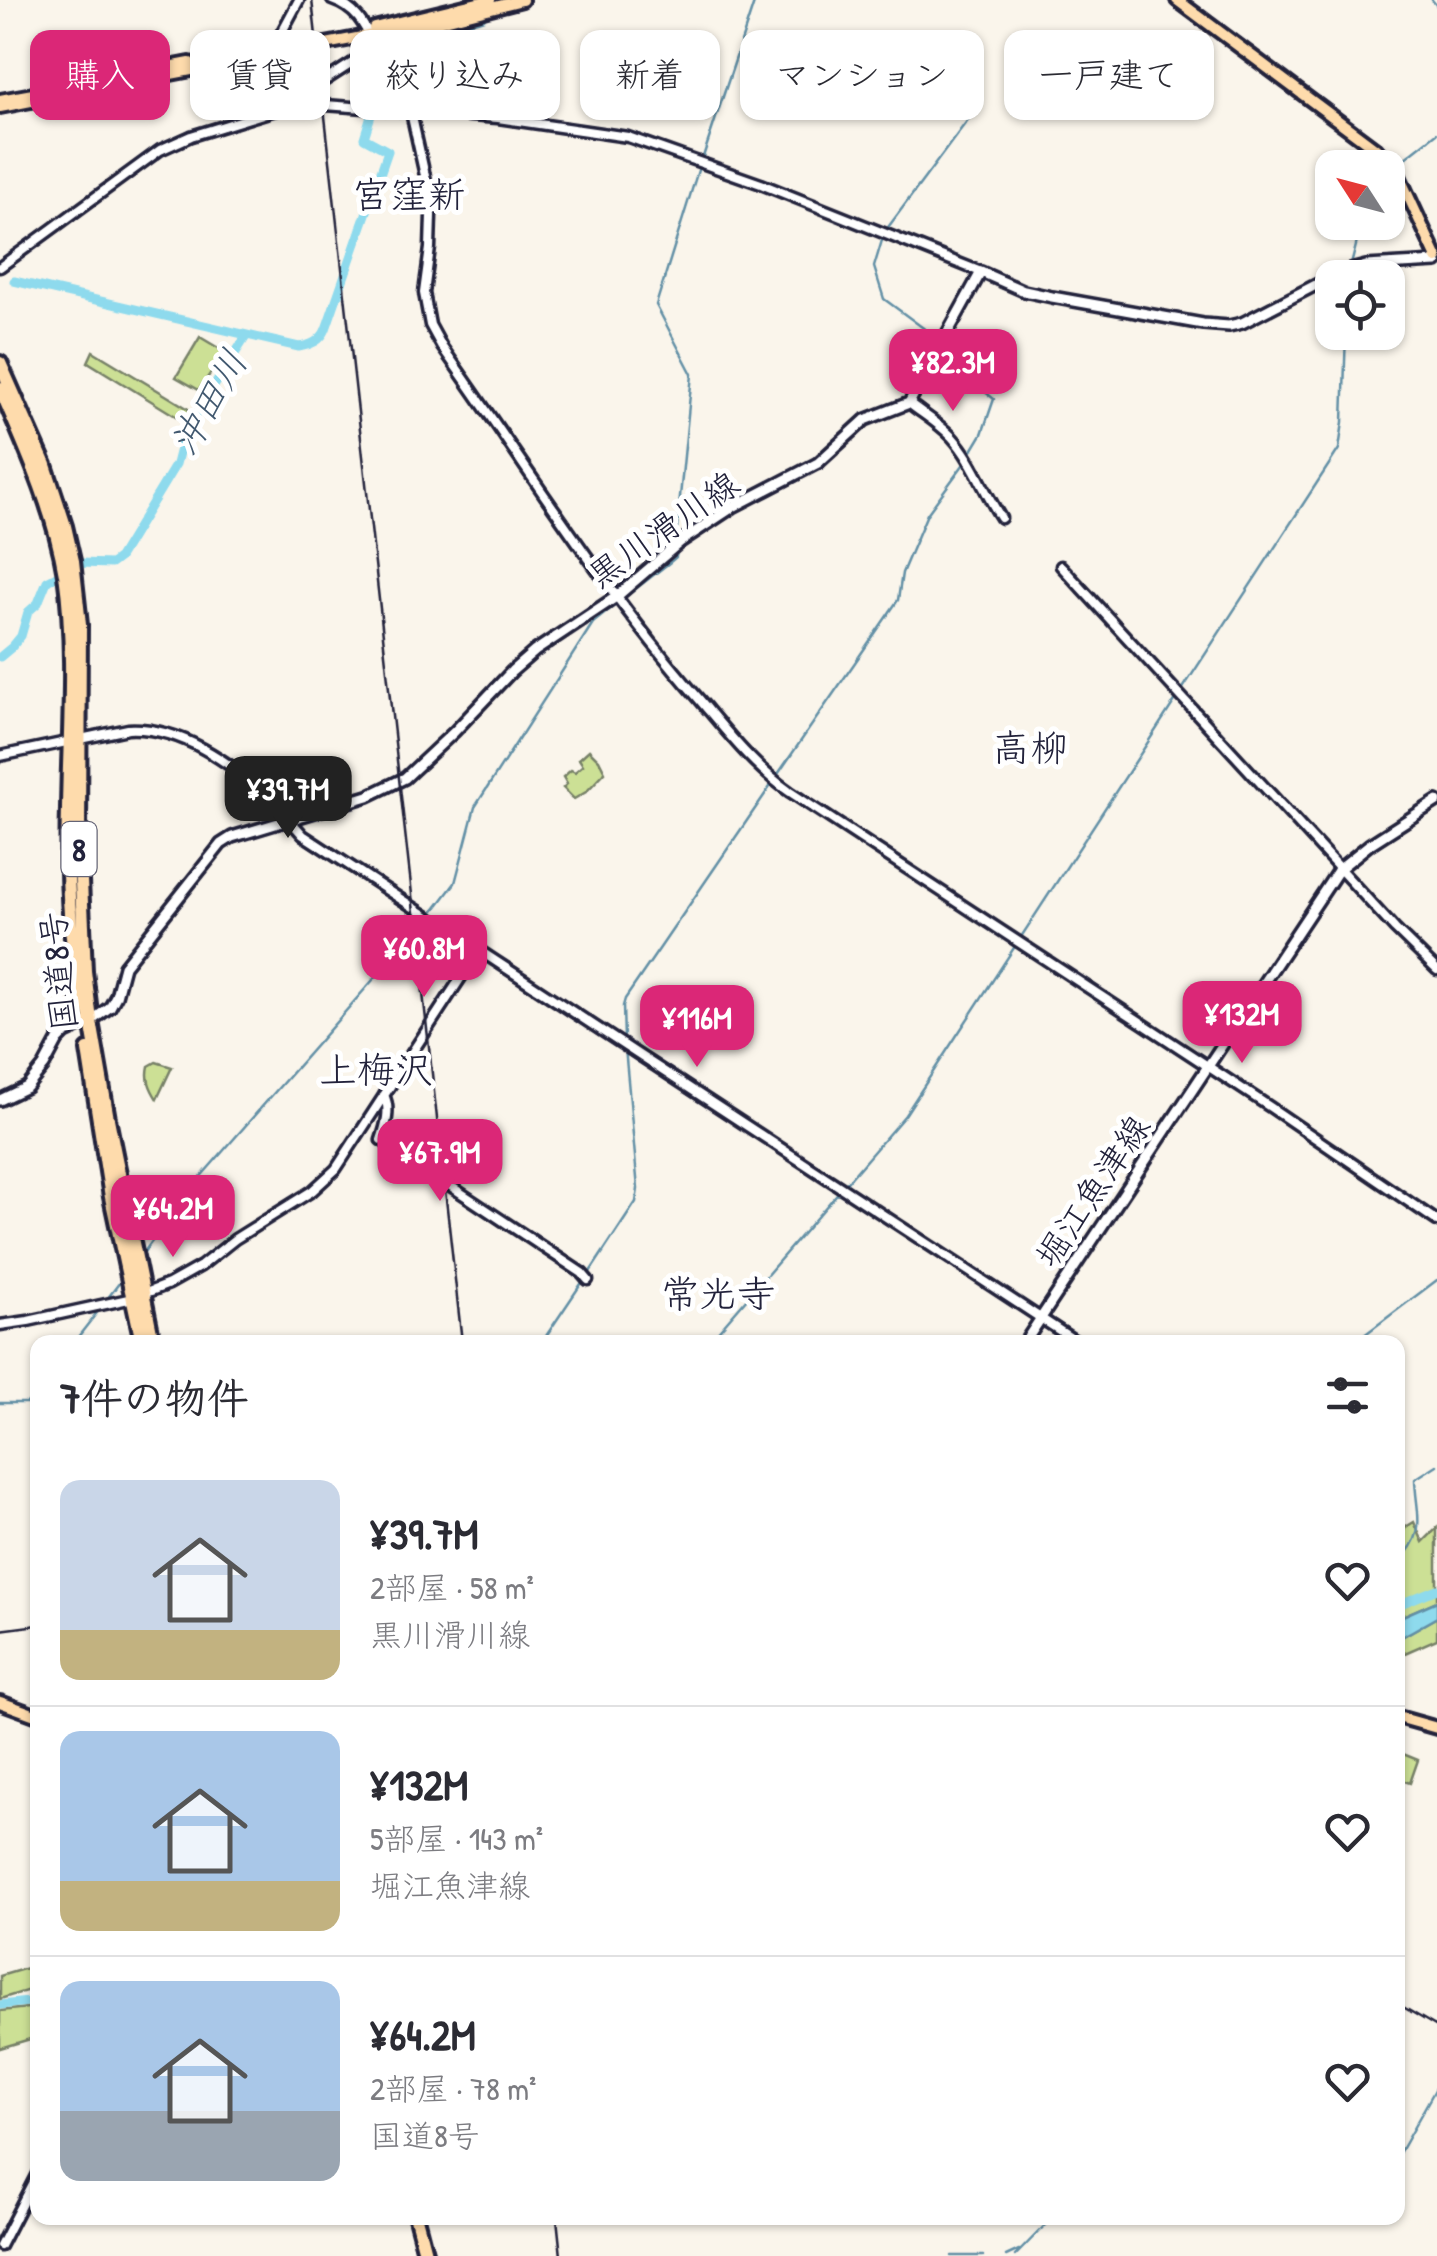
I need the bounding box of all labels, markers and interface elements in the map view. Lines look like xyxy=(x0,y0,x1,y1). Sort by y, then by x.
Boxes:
chip: 購入 xyxy=(30,30,170,120)
chip: 賃貸 xyxy=(190,30,330,120)
chip: 絞り込み xyxy=(350,30,560,120)
chip: 新着 xyxy=(580,30,720,120)
chip: マンション xyxy=(740,30,984,120)
chip: 一戸建て xyxy=(1004,30,1214,120)
north arrow xyxy=(1315,150,1405,240)
map controls xyxy=(1315,150,1405,350)
district label: 宮窪新 xyxy=(352,168,466,220)
button: locate xyxy=(1315,260,1405,350)
pin: ¥82.3M xyxy=(872,329,1034,414)
water label: 沖田川 xyxy=(157,340,259,464)
text: ¥82.3M xyxy=(911,340,995,383)
street label: 黒川滑川線 xyxy=(578,460,748,598)
district label: 高柳 xyxy=(992,721,1068,773)
pin: ¥39.7M xyxy=(207,756,369,841)
text: ¥39.7M xyxy=(247,767,329,810)
road number: 8 xyxy=(62,822,96,876)
street label: 国道8号 xyxy=(28,909,88,1033)
pin: ¥60.8M xyxy=(343,915,505,1000)
text: ¥60.8M xyxy=(383,926,465,969)
pin: ¥132M xyxy=(1172,981,1312,1066)
pin: ¥116M xyxy=(627,985,767,1070)
text: ¥132M xyxy=(1205,992,1279,1035)
text: ¥116M xyxy=(662,996,732,1039)
district label: 上梅沢 xyxy=(319,1043,433,1095)
street label: 堀江魚津線 xyxy=(1024,1105,1160,1277)
pin: ¥67.9M xyxy=(359,1119,521,1204)
text: ¥67.9M xyxy=(399,1130,481,1173)
pin: ¥64.2M xyxy=(92,1175,254,1260)
text: ¥64.2M xyxy=(133,1186,213,1229)
district label: 常光寺 xyxy=(661,1267,775,1319)
icon: filters xyxy=(1320,1368,1375,1423)
text: 7件の物件 xyxy=(60,1369,249,1426)
text: ¥39.7M xyxy=(370,1505,479,1562)
icon: home xyxy=(140,1520,260,1640)
icon: heart xyxy=(1320,1553,1375,1608)
text: 2部屋 · 58 m² xyxy=(370,1566,534,1609)
text: 黒川滑川線 xyxy=(370,1613,530,1656)
text: ¥132M xyxy=(370,1756,468,1813)
icon: home xyxy=(140,1771,260,1891)
icon: heart xyxy=(1320,1804,1375,1859)
text: 5部屋 · 143 m² xyxy=(370,1817,543,1860)
text: 堀江魚津線 xyxy=(370,1864,530,1907)
text: ¥64.2M xyxy=(370,2006,476,2063)
icon: home xyxy=(140,2021,260,2141)
icon: heart xyxy=(1320,2054,1375,2109)
text: 2部屋 · 78 m² xyxy=(370,2067,536,2110)
text: 国道8号 xyxy=(370,2114,480,2157)

